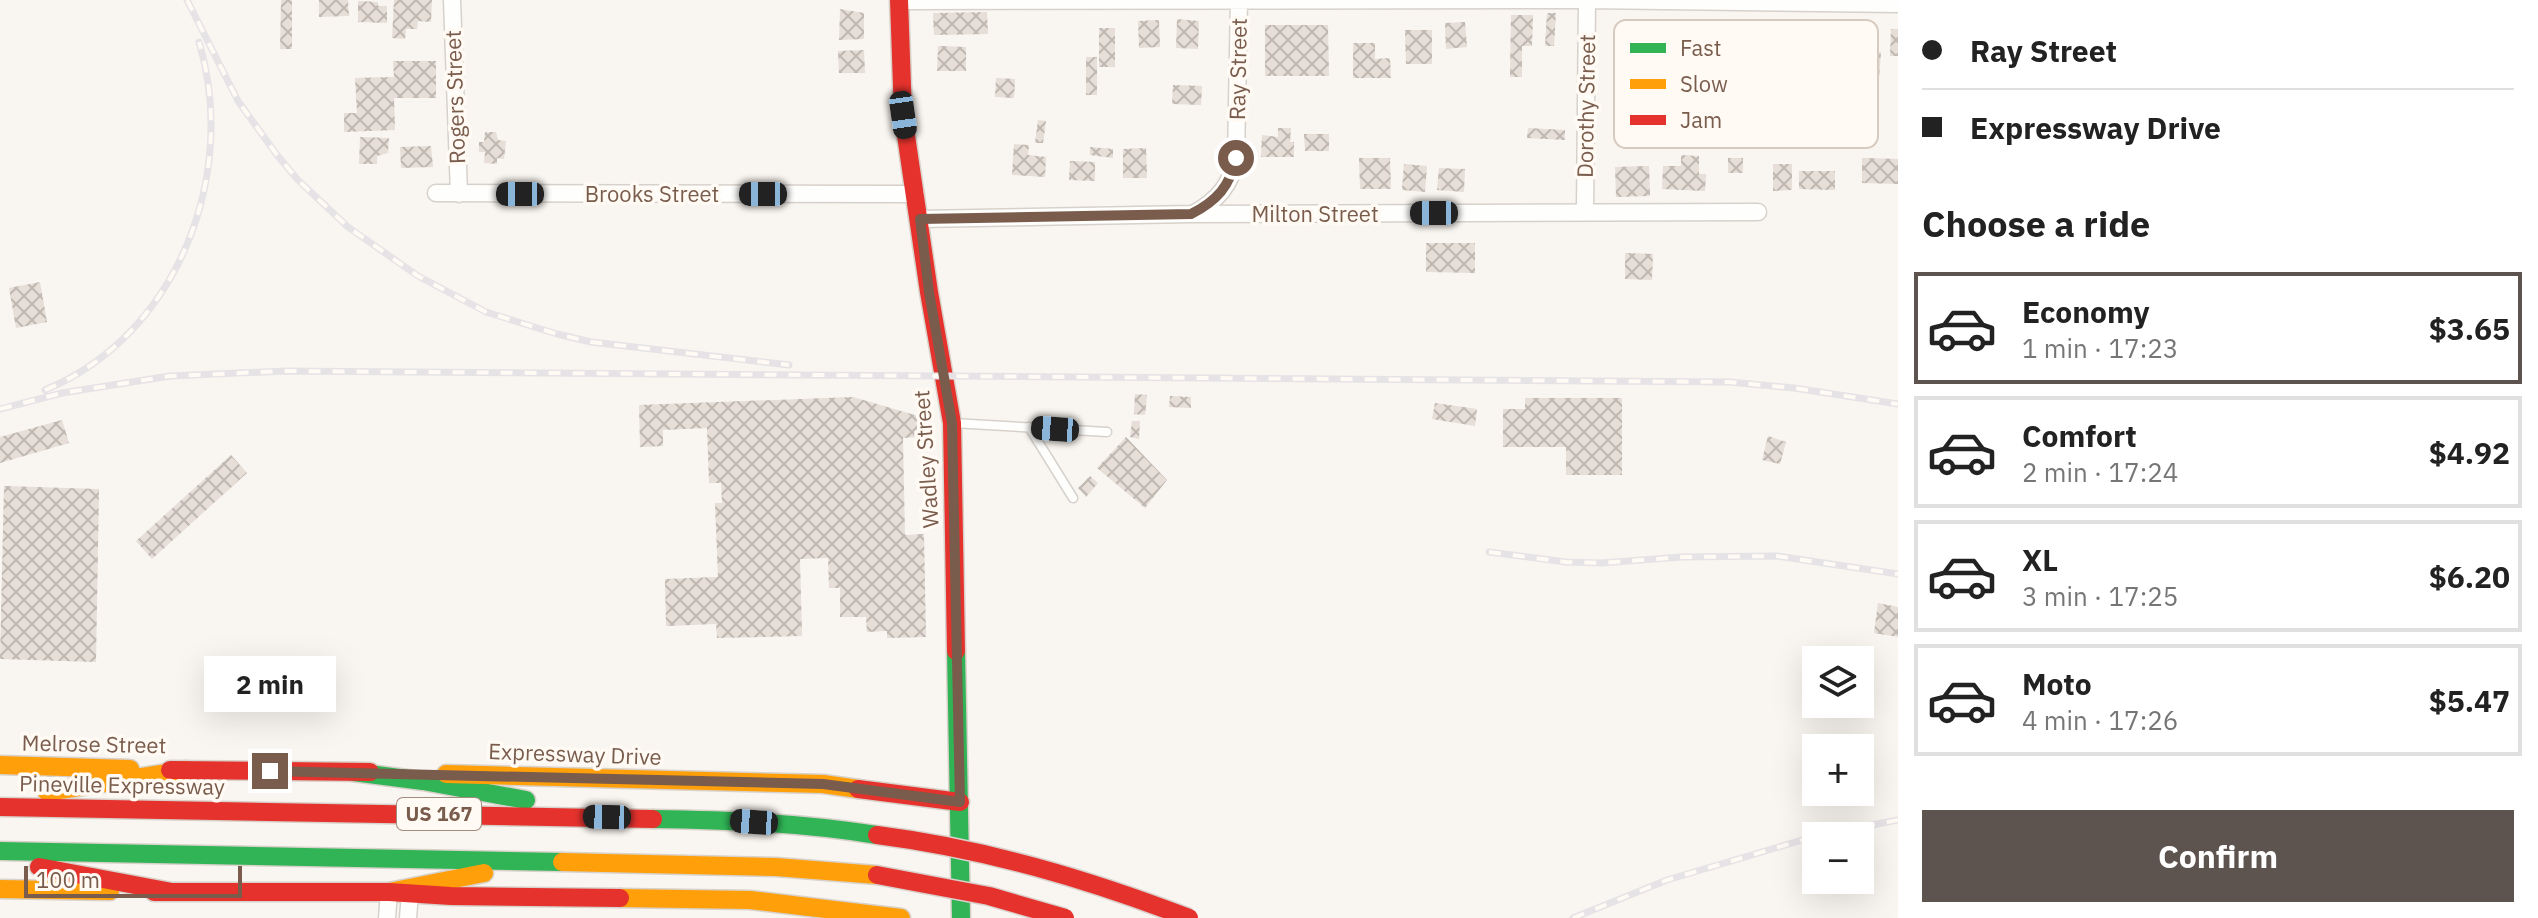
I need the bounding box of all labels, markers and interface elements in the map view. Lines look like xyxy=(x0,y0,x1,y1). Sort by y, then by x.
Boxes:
street label: Ray Street xyxy=(1222,18,1253,120)
legend xyxy=(1614,20,1878,148)
street label: Rogers Street xyxy=(438,30,471,164)
text: Ray Street xyxy=(1970,31,2117,70)
text: Fast xyxy=(1680,33,1721,62)
street label: Dorothy Street xyxy=(1570,34,1601,178)
text: Slow xyxy=(1680,69,1728,98)
car xyxy=(888,90,918,140)
text: Jam xyxy=(1680,105,1722,134)
text: Expressway Drive xyxy=(1970,108,2221,147)
route start xyxy=(1218,140,1254,176)
street label: Brooks Street xyxy=(585,179,719,208)
car xyxy=(496,182,544,206)
car xyxy=(739,182,787,206)
street label: Milton Street xyxy=(1251,199,1379,228)
text: Choose a ride xyxy=(1922,200,2150,247)
car xyxy=(1410,201,1458,225)
icon: car xyxy=(1926,292,1998,364)
text: Economy xyxy=(2022,292,2150,331)
text: $3.65 xyxy=(2429,309,2510,348)
text: 1 min · 17:23 xyxy=(2022,331,2178,365)
street label: Wadley Street xyxy=(906,389,945,529)
car xyxy=(1030,415,1080,443)
icon: car xyxy=(1926,416,1998,488)
text: Comfort xyxy=(2022,416,2137,455)
text: $4.92 xyxy=(2429,433,2510,472)
text: 2 min · 17:24 xyxy=(2022,455,2178,489)
icon: car xyxy=(1926,540,1998,612)
text: XL xyxy=(2022,540,2058,579)
text: $6.20 xyxy=(2429,557,2510,596)
text: 3 min · 17:25 xyxy=(2022,579,2178,613)
map controls xyxy=(1802,646,1874,894)
button: layers xyxy=(1802,646,1874,718)
callout: 2 min xyxy=(204,655,336,711)
icon: car xyxy=(1926,664,1998,736)
text: Moto xyxy=(2022,664,2092,703)
text: 2 min xyxy=(236,667,304,701)
text: $5.47 xyxy=(2429,681,2510,720)
text: 4 min · 17:26 xyxy=(2022,703,2178,737)
street label: Melrose Street xyxy=(21,728,167,759)
button: + xyxy=(1802,734,1874,806)
street label: Expressway Drive xyxy=(488,736,662,771)
route end xyxy=(252,753,288,789)
street label: Pineville Expressway xyxy=(19,768,225,801)
road number: US 167 xyxy=(397,798,481,830)
car xyxy=(583,805,631,829)
car xyxy=(729,808,779,836)
button: Confirm xyxy=(1922,810,2514,902)
button: − xyxy=(1802,822,1874,894)
scale bar xyxy=(24,862,242,898)
text: 100 m xyxy=(36,865,100,894)

